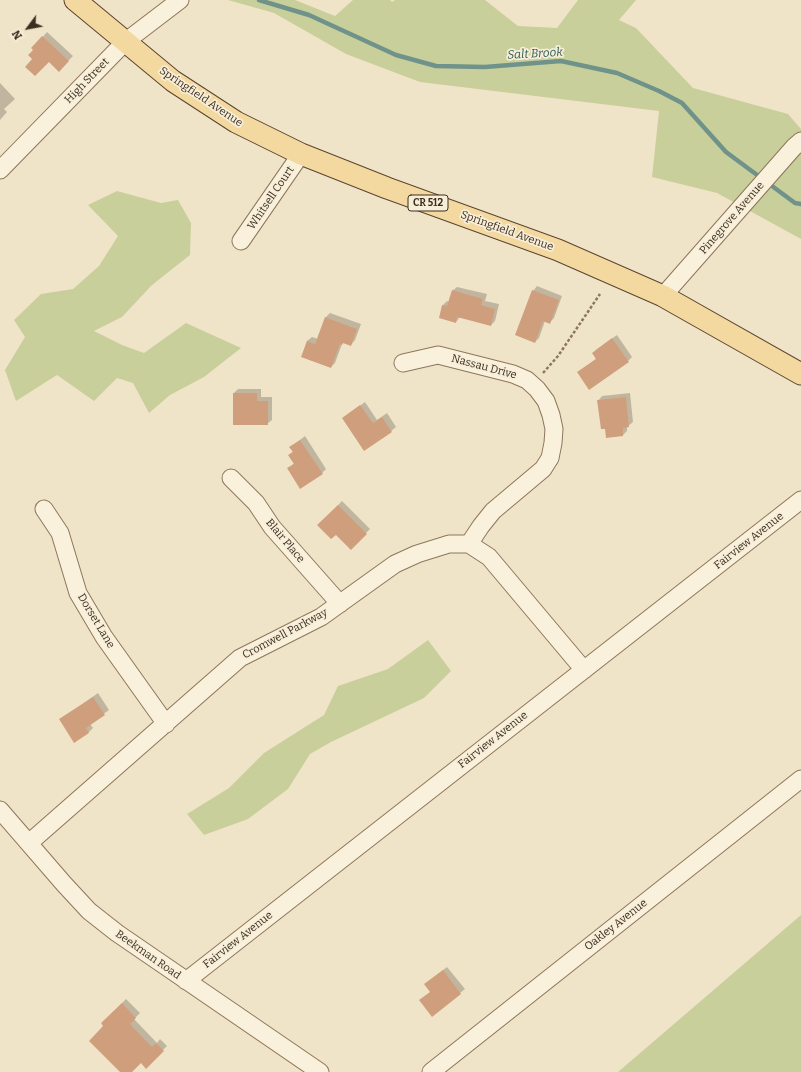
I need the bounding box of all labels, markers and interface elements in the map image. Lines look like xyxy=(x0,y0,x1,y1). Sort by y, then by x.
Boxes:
north arrow xyxy=(8,8,48,48)
text: N xyxy=(10,28,25,42)
water label: Salt Brook xyxy=(507,45,563,63)
street label: High Street xyxy=(62,56,112,106)
street label: Springfield Avenue xyxy=(157,64,245,130)
street label: Whitsell Court xyxy=(245,164,297,232)
street label: Pinegrove Avenue xyxy=(697,179,767,257)
road number: CR 512 xyxy=(408,195,448,211)
street label: Springfield Avenue xyxy=(459,208,555,254)
street label: Nassau Drive xyxy=(450,352,518,382)
street label: Fairview Avenue xyxy=(712,510,786,572)
street label: Blair Place xyxy=(263,516,307,566)
street label: Dorset Lane xyxy=(75,591,117,651)
street label: Cromwell Parkway xyxy=(240,606,330,662)
street label: Fairview Avenue xyxy=(456,709,530,771)
street label: Oakley Avenue xyxy=(582,897,650,953)
street label: Fairview Avenue xyxy=(201,909,275,971)
street label: Beekman Road xyxy=(113,928,183,982)

